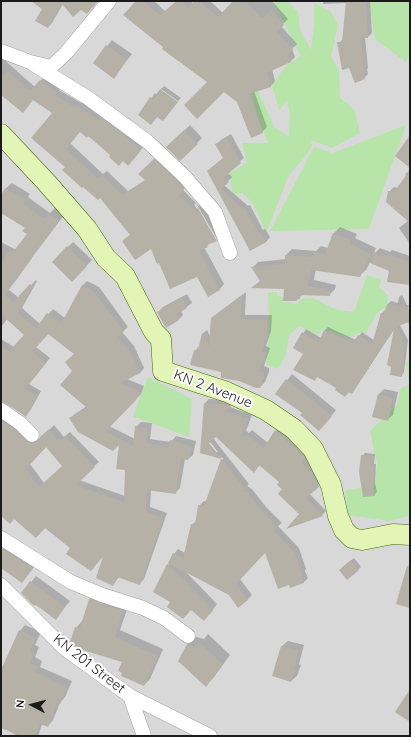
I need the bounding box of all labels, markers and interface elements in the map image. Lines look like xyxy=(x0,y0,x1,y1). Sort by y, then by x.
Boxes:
street label: KN 2 Avenue xyxy=(171,366,255,412)
street label: KN 201 Street xyxy=(50,631,128,697)
north arrow xyxy=(12,685,52,725)
text: N xyxy=(13,699,27,709)

